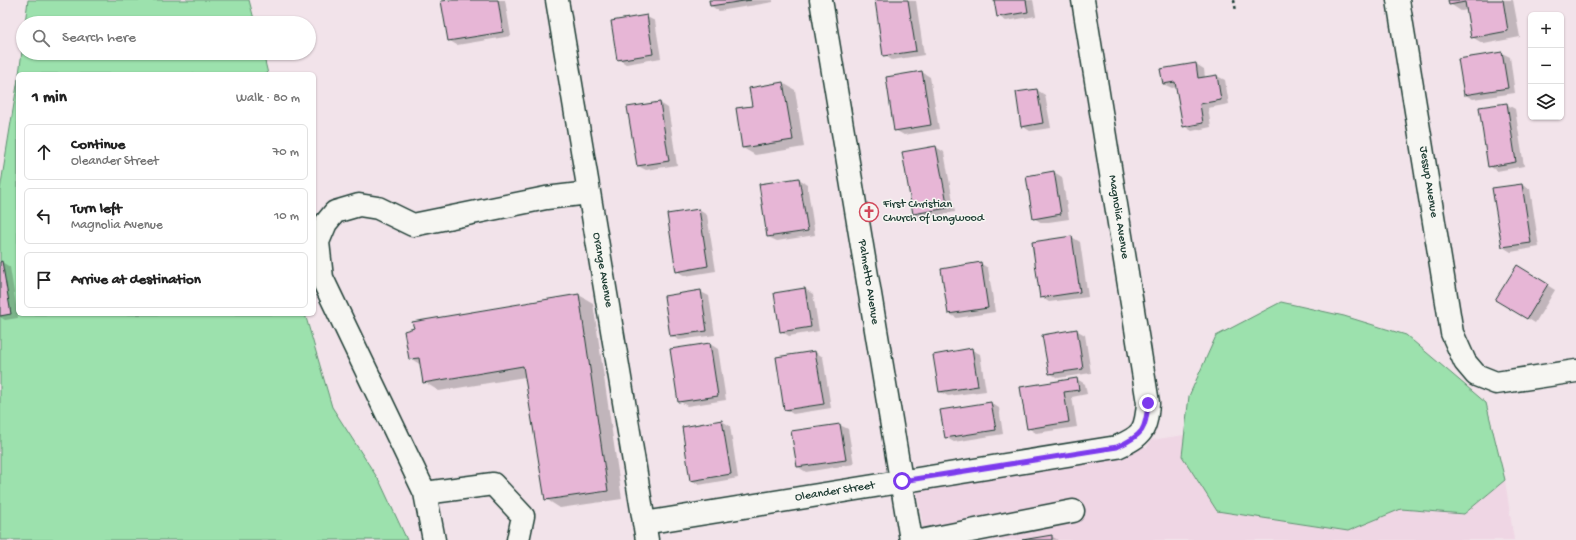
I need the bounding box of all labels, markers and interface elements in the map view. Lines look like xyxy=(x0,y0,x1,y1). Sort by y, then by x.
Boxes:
map controls xyxy=(1528,12,1564,120)
button: + xyxy=(1528,12,1564,48)
search box xyxy=(16,16,316,60)
icon: search xyxy=(30,27,52,49)
text: Search here xyxy=(62,29,136,47)
button: − xyxy=(1528,48,1564,84)
button: layers xyxy=(1528,84,1564,120)
text: 1 min xyxy=(32,88,67,108)
text: Walk · 80 m xyxy=(236,91,300,106)
text: Continue xyxy=(71,136,125,154)
icon: ahead xyxy=(33,141,55,163)
text: 70 m xyxy=(273,145,299,160)
street label: Jessup Avenue xyxy=(1415,145,1441,219)
text: Oleander Street xyxy=(71,154,158,169)
street label: Magnolia Avenue xyxy=(1104,174,1132,261)
place label: First Christian Church of Longwood xyxy=(882,198,985,226)
text: Turn left xyxy=(71,200,122,218)
church icon: First Christian Church of Longwood xyxy=(858,201,880,223)
icon: left xyxy=(33,205,55,227)
text: 10 m xyxy=(274,209,299,224)
text: Magnolia Avenue xyxy=(71,218,163,233)
street label: Orange Avenue xyxy=(589,231,616,309)
street label: Palmetto Avenue xyxy=(854,238,882,326)
icon: arrive xyxy=(33,269,55,291)
text: Arrive at destination xyxy=(71,271,201,289)
route end xyxy=(1139,394,1157,412)
route start xyxy=(893,472,911,490)
street label: Oleander Street xyxy=(794,479,877,505)

